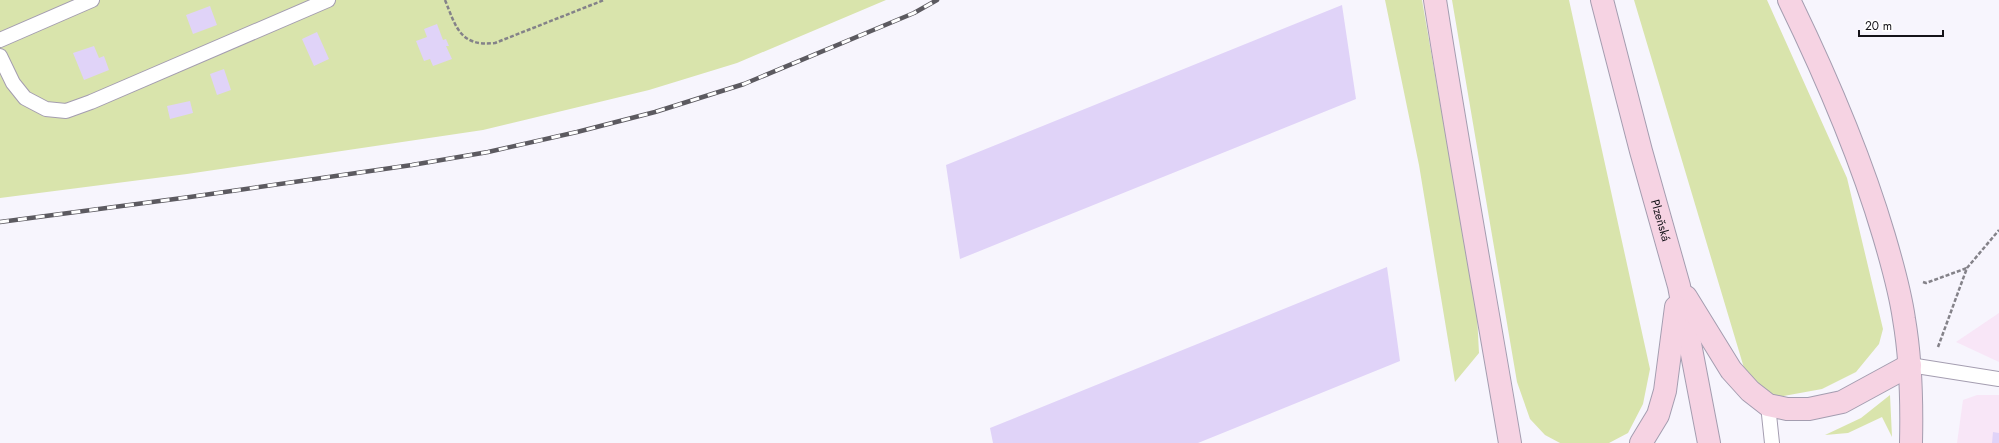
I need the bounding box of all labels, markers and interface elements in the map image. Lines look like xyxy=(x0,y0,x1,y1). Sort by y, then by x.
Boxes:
scale bar xyxy=(1859,12,1943,38)
text: 20 m xyxy=(1865,17,1892,35)
street label: Plzeňská xyxy=(1646,197,1675,244)

